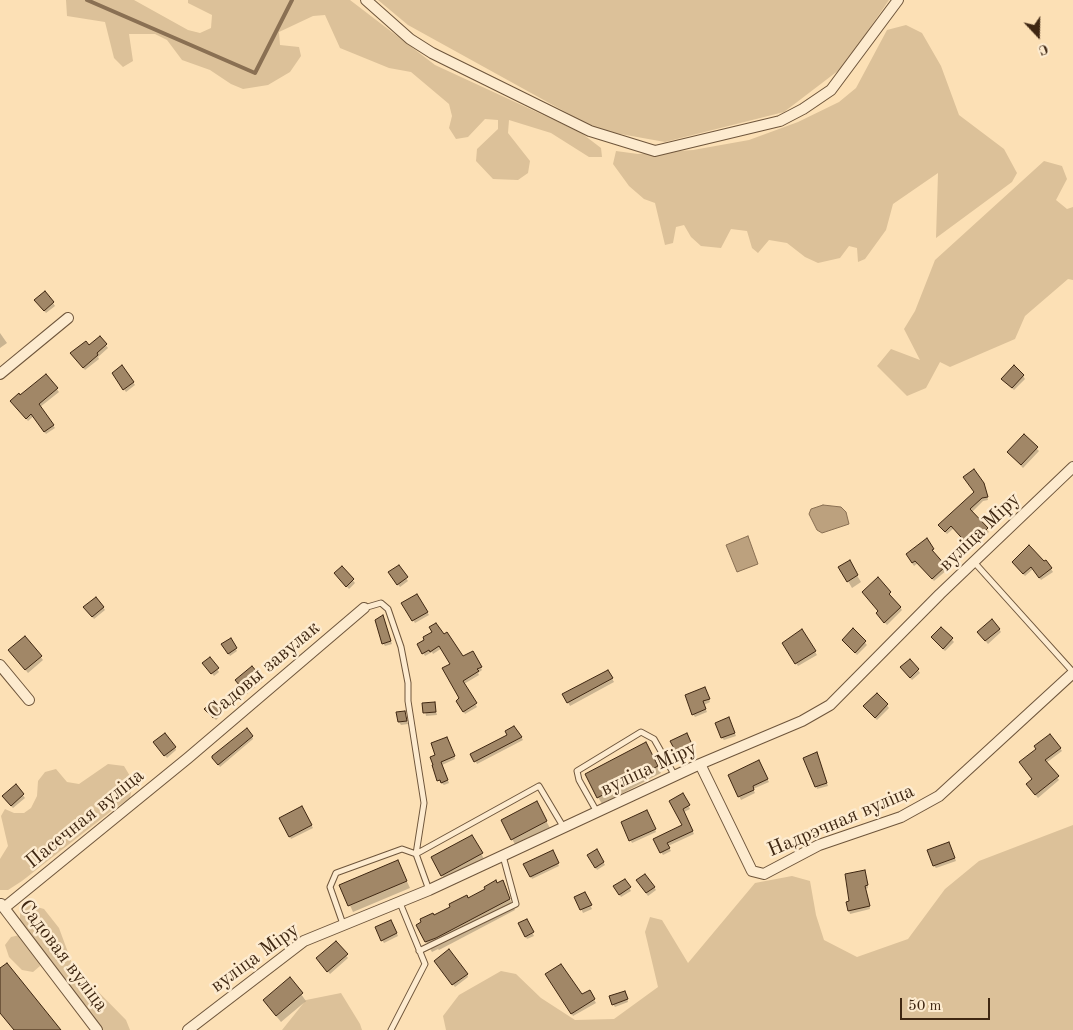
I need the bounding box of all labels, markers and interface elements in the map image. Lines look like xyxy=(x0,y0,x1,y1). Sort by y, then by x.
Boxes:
north arrow xyxy=(1013,10,1063,60)
text: С xyxy=(1037,41,1050,57)
street label: вуліца Міру xyxy=(934,487,1026,577)
street label: Садовы завулак xyxy=(203,616,325,724)
street label: вуліца Міру xyxy=(597,736,701,802)
street label: Пасечная вуліца xyxy=(21,764,149,874)
street label: Надрэчная вуліца xyxy=(764,779,918,863)
street label: Садовая вуліца xyxy=(13,895,113,1017)
street label: вуліца Міру xyxy=(206,918,304,998)
scale bar xyxy=(903,988,993,1020)
text: 50 m xyxy=(908,999,942,1014)

